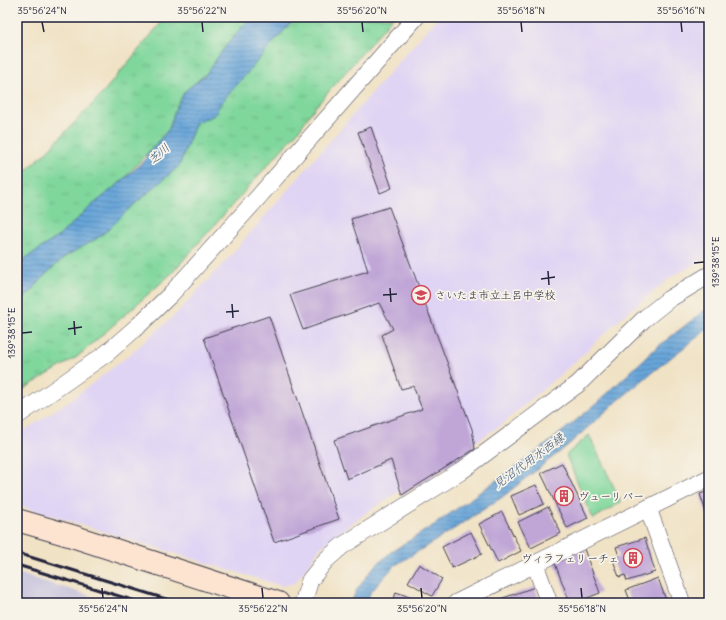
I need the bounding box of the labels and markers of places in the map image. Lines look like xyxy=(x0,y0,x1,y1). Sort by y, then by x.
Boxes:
school or university icon: さいたま市立土呂中学校 xyxy=(410,284,432,306)
place label: さいたま市立土呂中学校 xyxy=(435,288,556,302)
building icon: ヴューリバー xyxy=(553,485,575,507)
place label: ヴューリバー xyxy=(578,489,644,503)
building icon: ヴィラフェリーチェ xyxy=(622,547,644,569)
place label: ヴィラフェリーチェ xyxy=(521,551,619,565)

